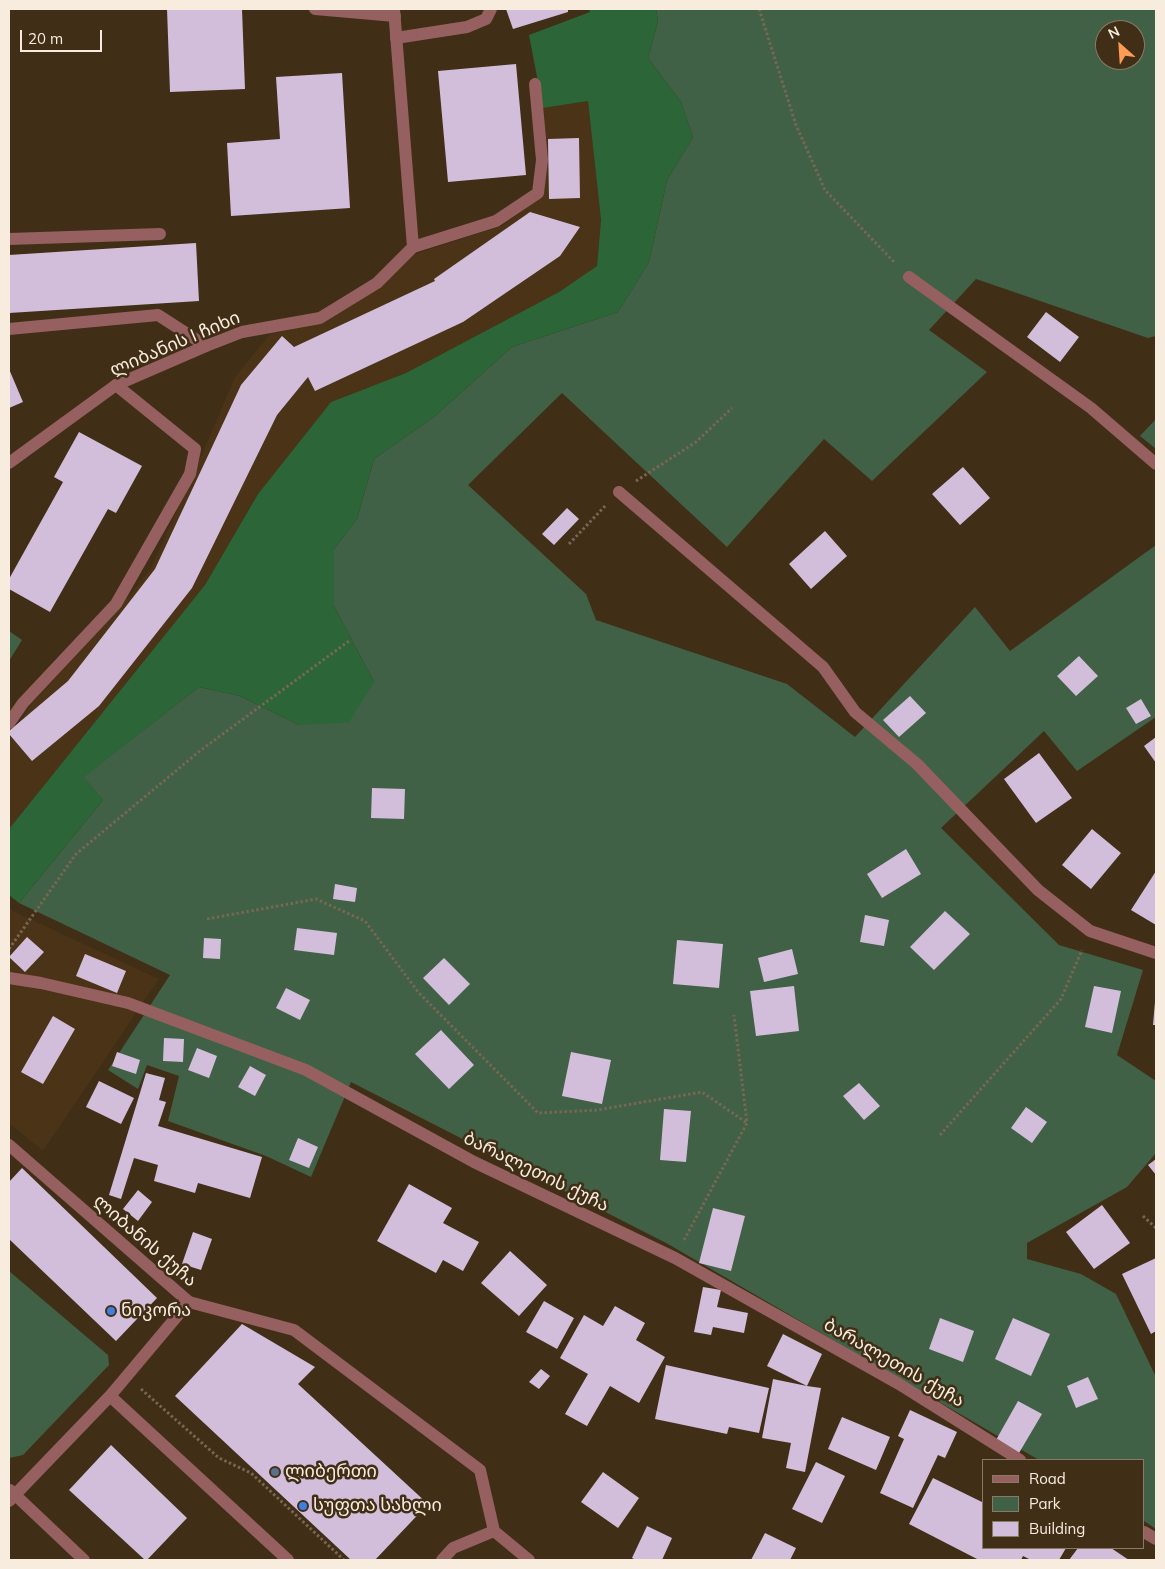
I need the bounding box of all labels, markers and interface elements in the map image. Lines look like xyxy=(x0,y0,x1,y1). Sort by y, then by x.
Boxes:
scale bar xyxy=(22,20,105,52)
north arrow xyxy=(1095,20,1145,70)
text: N xyxy=(1105,22,1123,43)
text: 20 m xyxy=(28,29,63,48)
street label: ლიბანის I ჩიხი xyxy=(107,307,243,381)
street label: ბარალეთის ქუჩა xyxy=(460,1127,612,1217)
street label: ლიბანის ქუჩა xyxy=(89,1190,201,1292)
place label: ნიკორა xyxy=(121,1300,191,1322)
marker: ნიკორა xyxy=(105,1305,117,1317)
street label: ბარალეთის ქუჩა xyxy=(820,1314,968,1412)
legend xyxy=(982,1459,1145,1549)
place label: ლიბერთი xyxy=(285,1461,377,1483)
marker: ლიბერთი xyxy=(269,1466,281,1478)
text: Road xyxy=(1029,1469,1066,1488)
text: Park xyxy=(1029,1494,1061,1513)
place label: სუფთა სახლი xyxy=(313,1495,442,1517)
marker: სუფთა სახლი xyxy=(297,1500,309,1512)
text: Building xyxy=(1029,1519,1085,1538)

